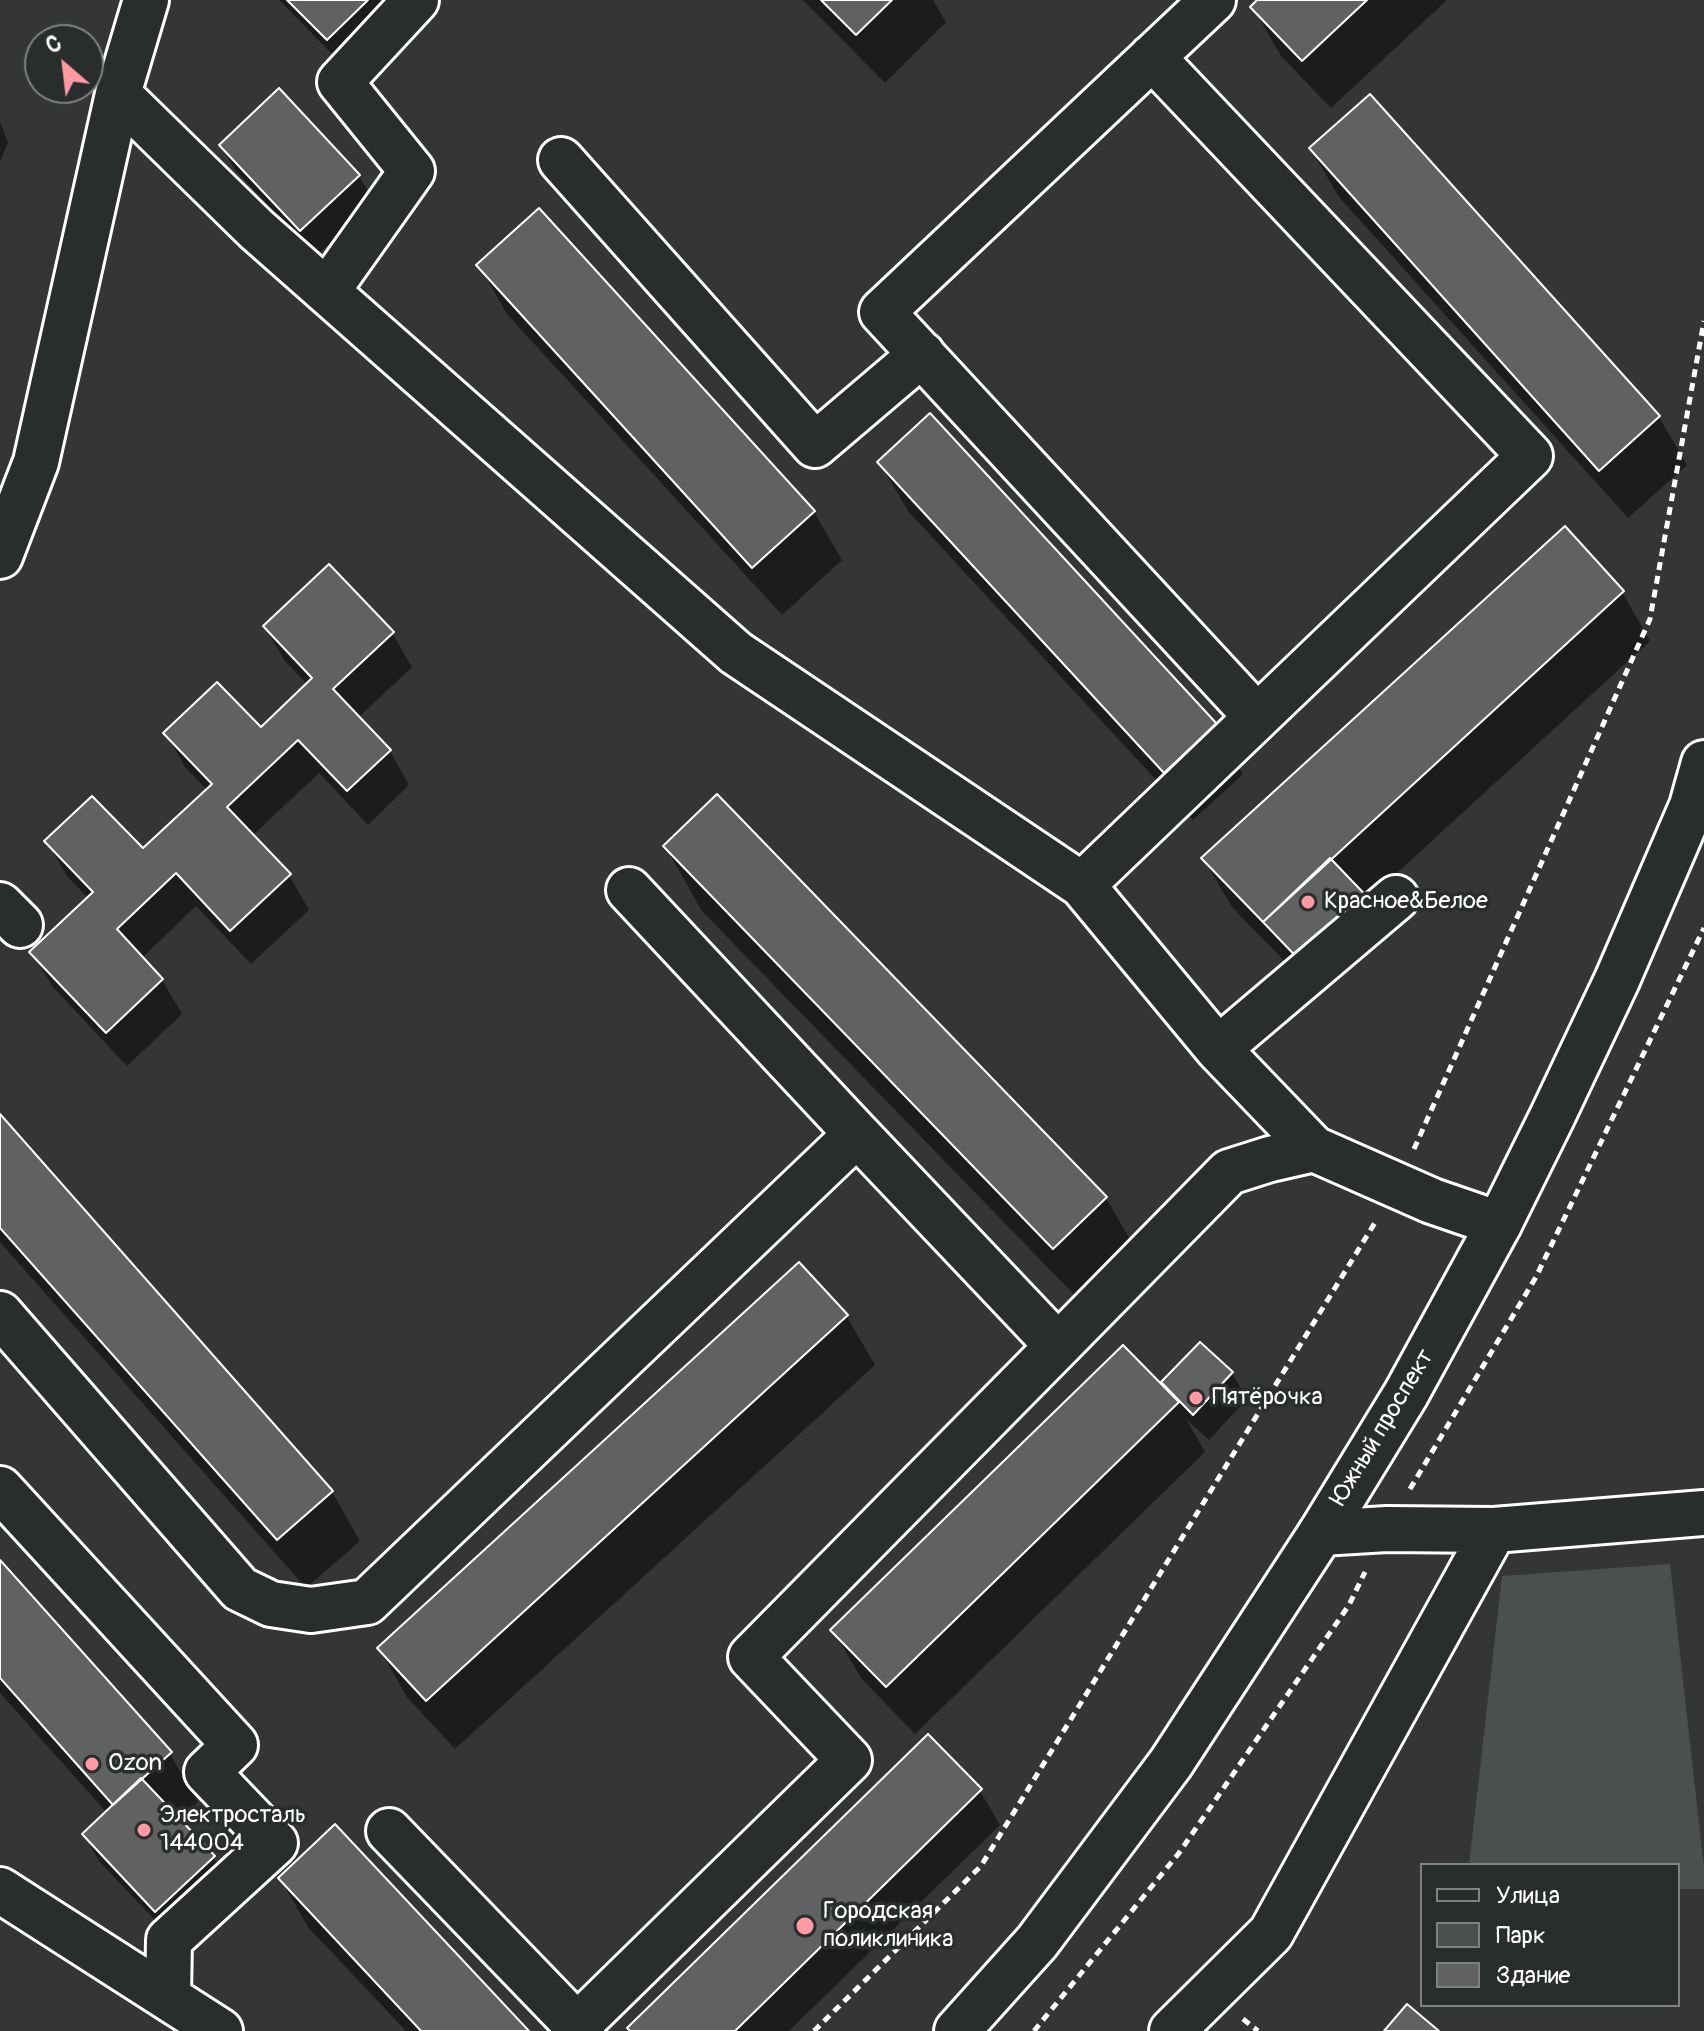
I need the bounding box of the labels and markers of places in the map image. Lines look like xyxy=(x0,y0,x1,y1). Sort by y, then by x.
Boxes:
place label: Красное&Белое xyxy=(1324,888,1488,916)
marker: Красное&Белое xyxy=(1299,893,1317,911)
place label: Пятёрочка xyxy=(1212,1384,1323,1412)
marker: Пятёрочка xyxy=(1187,1389,1205,1407)
place label: Ozon xyxy=(108,1750,162,1778)
marker: Ozon xyxy=(83,1755,101,1773)
place label: Электросталь 144004 xyxy=(160,1802,306,1858)
marker: Электросталь 144004 xyxy=(135,1821,153,1839)
place label: Городская поликлиника xyxy=(823,1898,953,1954)
marker: Городская поликлиника xyxy=(794,1915,816,1937)

